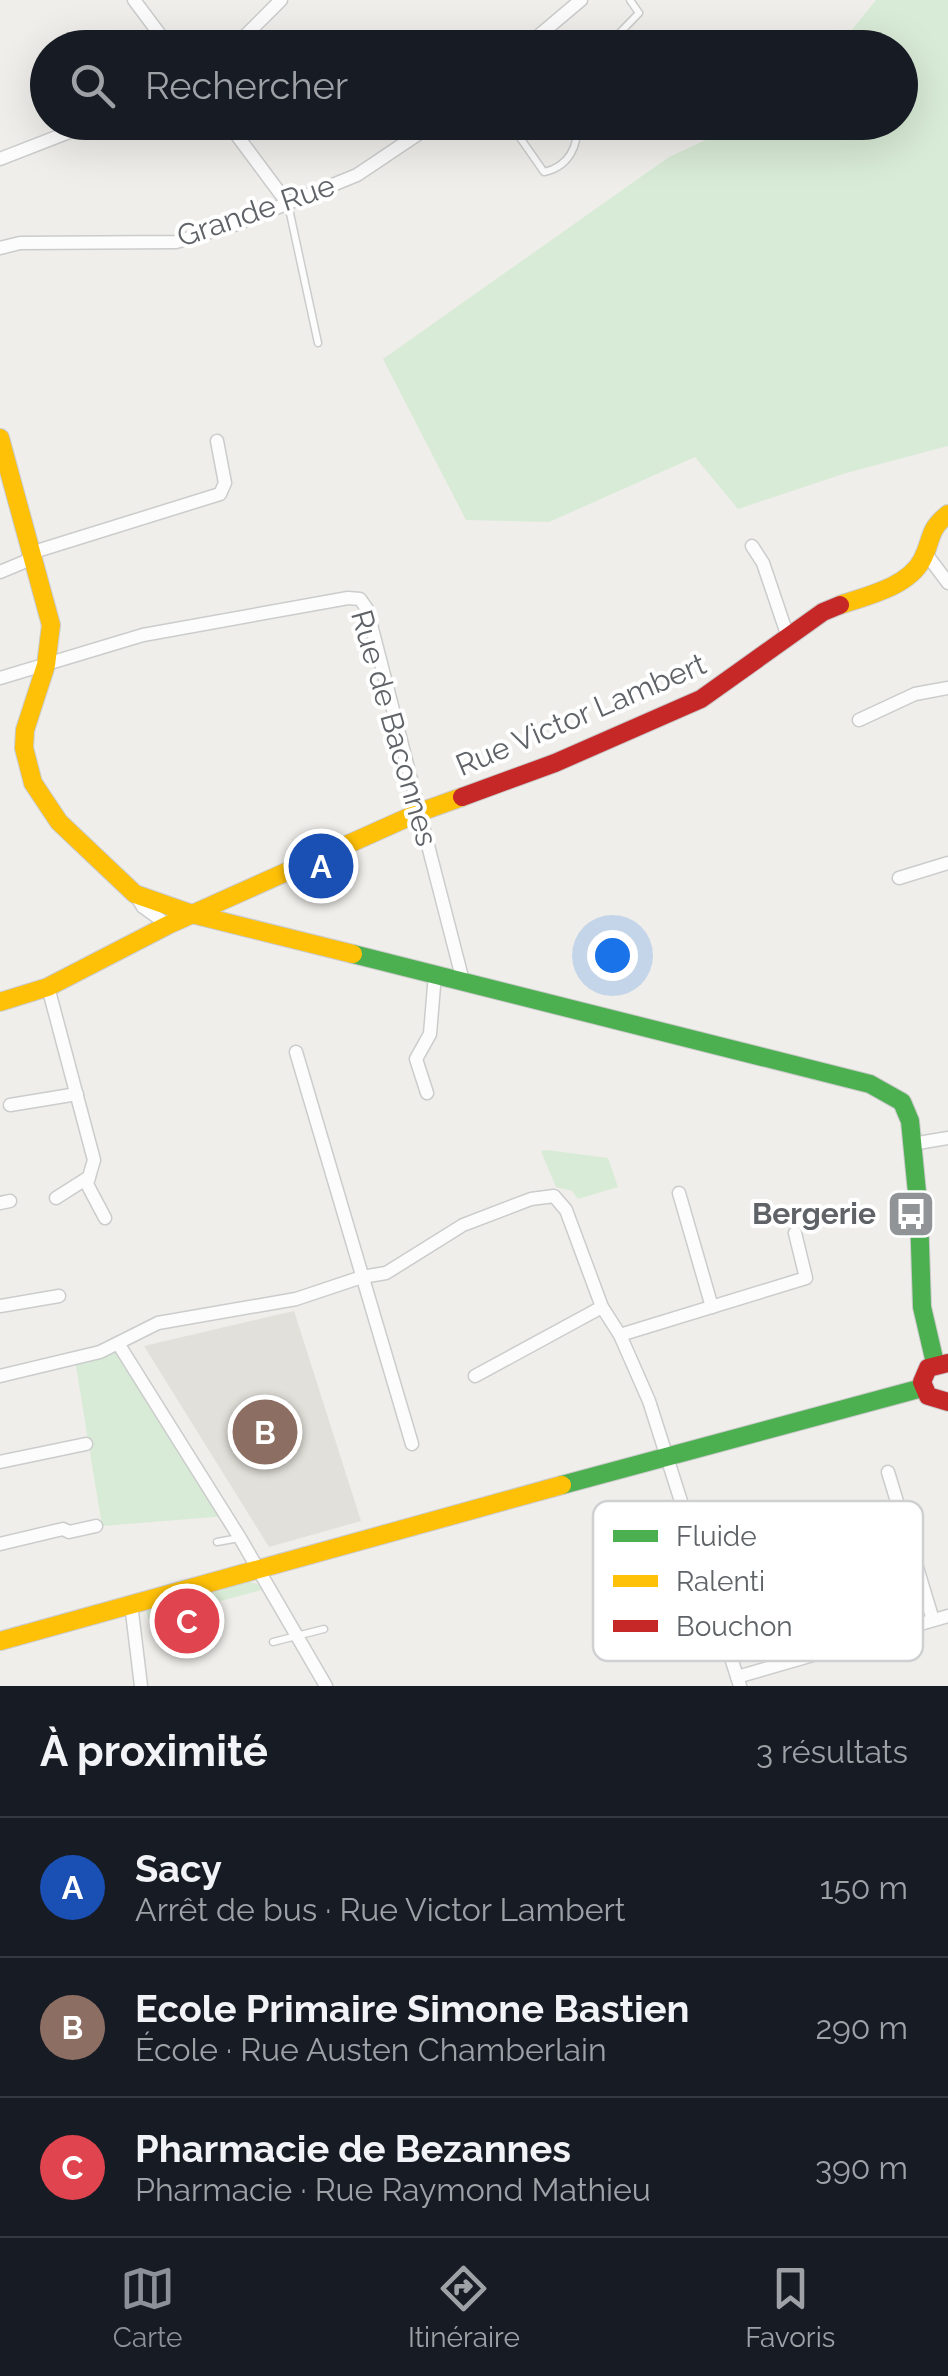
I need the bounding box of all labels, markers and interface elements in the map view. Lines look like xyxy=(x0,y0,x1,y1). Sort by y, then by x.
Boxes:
search box xyxy=(30,30,918,140)
icon: search xyxy=(65,58,120,113)
text: Rechercher xyxy=(145,63,348,108)
street label: Grande Rue xyxy=(172,167,339,254)
street label: Rue de Baconnes xyxy=(344,606,445,850)
street label: Rue Victor Lambert xyxy=(451,646,711,783)
pin: A xyxy=(288,828,354,904)
your location xyxy=(587,930,638,981)
bus stop icon: Bergerie xyxy=(885,1188,937,1240)
place label: Bergerie xyxy=(752,1196,876,1231)
pin: B xyxy=(232,1394,298,1470)
legend xyxy=(593,1501,923,1661)
text: Fluide xyxy=(676,1520,757,1553)
text: Ralenti xyxy=(676,1565,765,1598)
pin: C xyxy=(154,1584,220,1658)
text: Bouchon xyxy=(676,1610,793,1643)
text: À proximité xyxy=(40,1727,268,1776)
text: 3 résultats xyxy=(756,1733,908,1770)
text: Sacy xyxy=(135,1846,222,1891)
text: A xyxy=(62,1869,83,1906)
text: 150 m xyxy=(820,1869,908,1906)
text: Arrêt de bus · Rue Victor Lambert xyxy=(135,1891,625,1928)
text: Ecole Primaire Simone Bastien xyxy=(135,1986,689,2031)
text: B xyxy=(62,2009,83,2046)
text: 290 m xyxy=(815,2009,908,2046)
text: École · Rue Austen Chamberlain xyxy=(135,2031,607,2068)
text: Pharmacie de Bezannes xyxy=(135,2126,571,2171)
text: C xyxy=(62,2149,83,2186)
text: 390 m xyxy=(815,2149,908,2186)
text: Pharmacie · Rue Raymond Mathieu xyxy=(135,2171,651,2208)
tab: Carte xyxy=(113,2261,183,2354)
tab: Itinéraire xyxy=(408,2261,520,2354)
tab: Favoris xyxy=(745,2261,835,2354)

